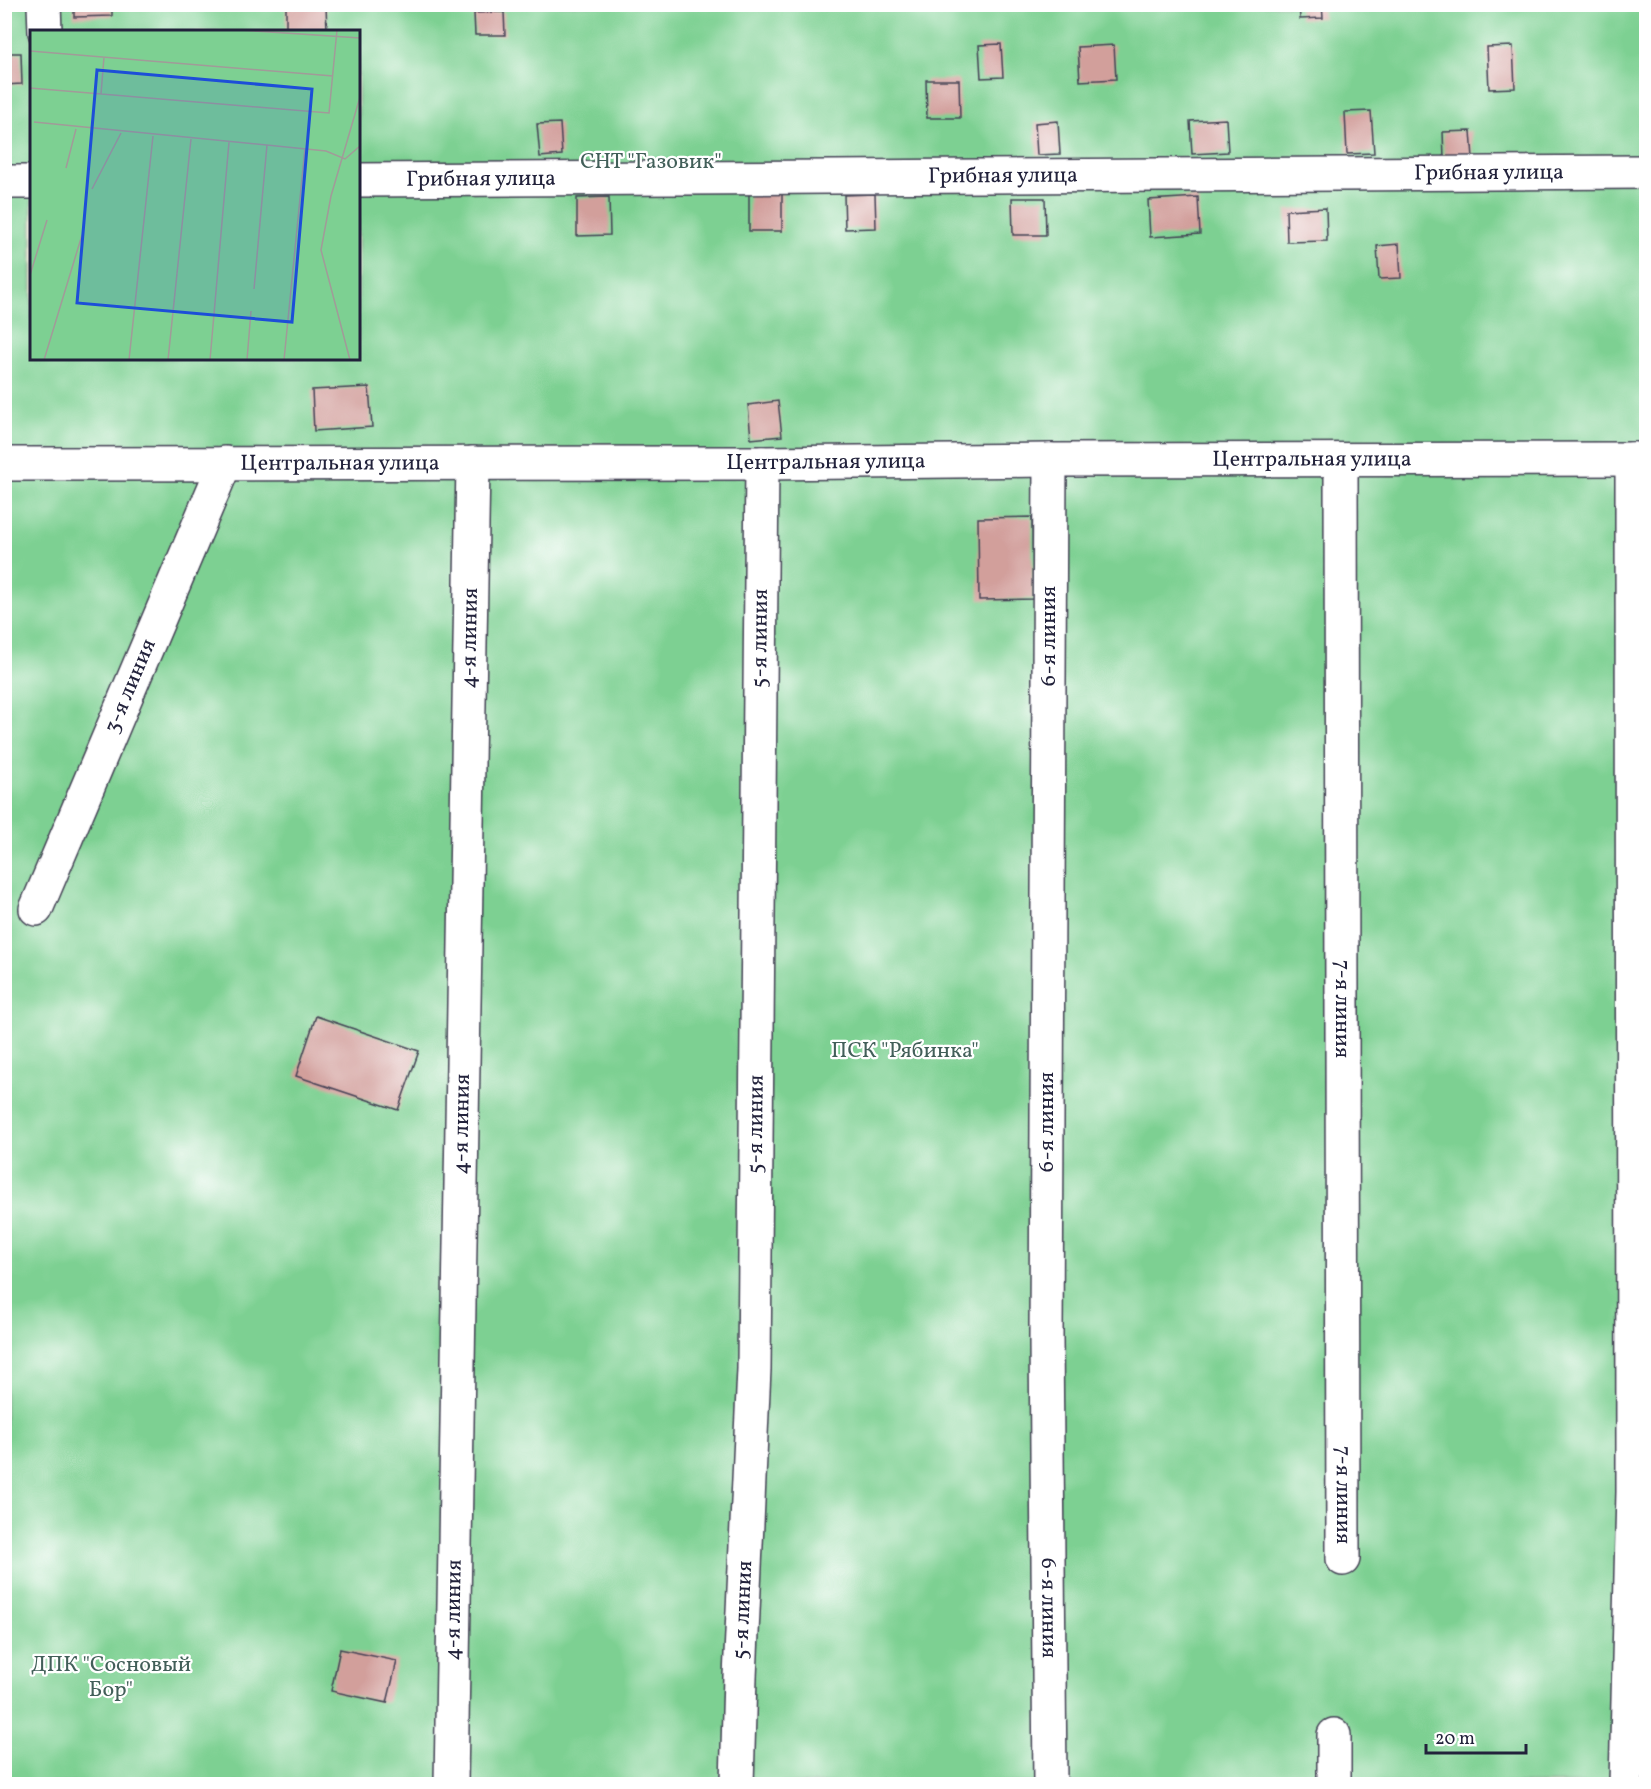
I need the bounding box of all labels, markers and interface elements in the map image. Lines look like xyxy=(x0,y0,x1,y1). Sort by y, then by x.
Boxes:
inset map xyxy=(30,30,360,360)
park label: СНТ "Газовик" xyxy=(580,147,722,178)
street label: Грибная улица xyxy=(1414,157,1564,189)
street label: Грибная улица xyxy=(928,160,1078,192)
street label: Грибная улица xyxy=(406,163,556,195)
street label: Центральная улица xyxy=(1212,444,1412,475)
street label: Центральная улица xyxy=(726,446,926,479)
street label: Центральная улица xyxy=(240,448,440,479)
street label: 6-я линия xyxy=(1034,586,1065,686)
street label: 4-я линия xyxy=(454,587,486,689)
street label: 5-я линия xyxy=(745,589,776,688)
street label: 3-я линия xyxy=(97,634,164,738)
street label: 7-я линия xyxy=(1326,960,1358,1058)
park label: ПСК "Рябинка" xyxy=(831,1036,979,1067)
street label: 6-я линия xyxy=(1032,1072,1063,1172)
street label: 4-я линия xyxy=(446,1073,478,1175)
street label: 5-я линия xyxy=(740,1075,772,1174)
street label: 7-я линия xyxy=(1327,1446,1358,1544)
street label: 6-я линия xyxy=(1032,1558,1064,1658)
street label: 4-я линия xyxy=(438,1559,470,1661)
street label: 5-я линия xyxy=(725,1560,761,1660)
park label: ДПК "Сосновый Бор" xyxy=(31,1650,191,1706)
scale bar xyxy=(1426,1717,1526,1755)
text: 20 m xyxy=(1435,1727,1475,1752)

